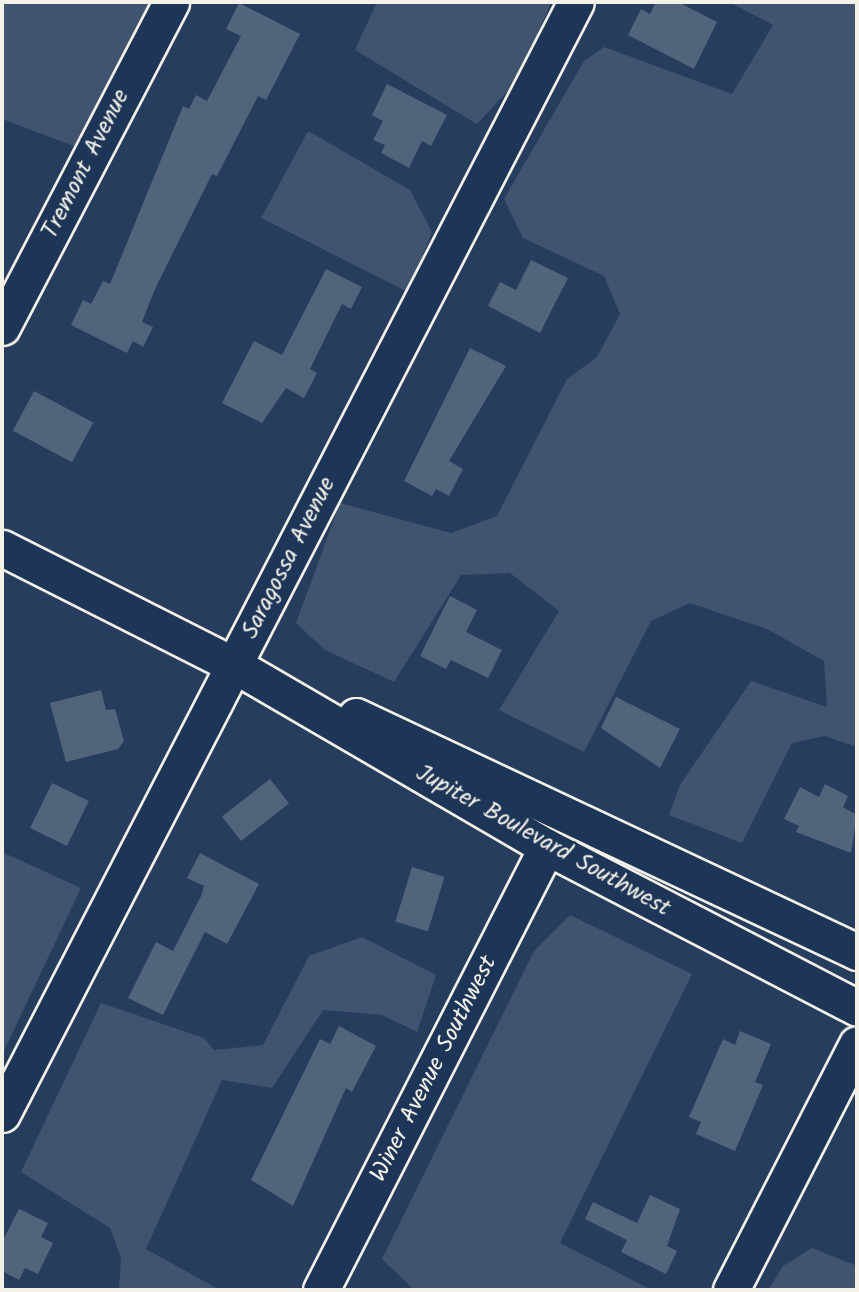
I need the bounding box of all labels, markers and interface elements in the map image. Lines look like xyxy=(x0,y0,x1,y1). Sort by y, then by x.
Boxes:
street label: Tremont Avenue xyxy=(36,84,136,244)
street label: Saragossa Avenue xyxy=(236,472,342,644)
street label: Jupiter Boulevard Southwest xyxy=(411,759,675,923)
street label: Winer Avenue Southwest xyxy=(364,951,504,1187)

